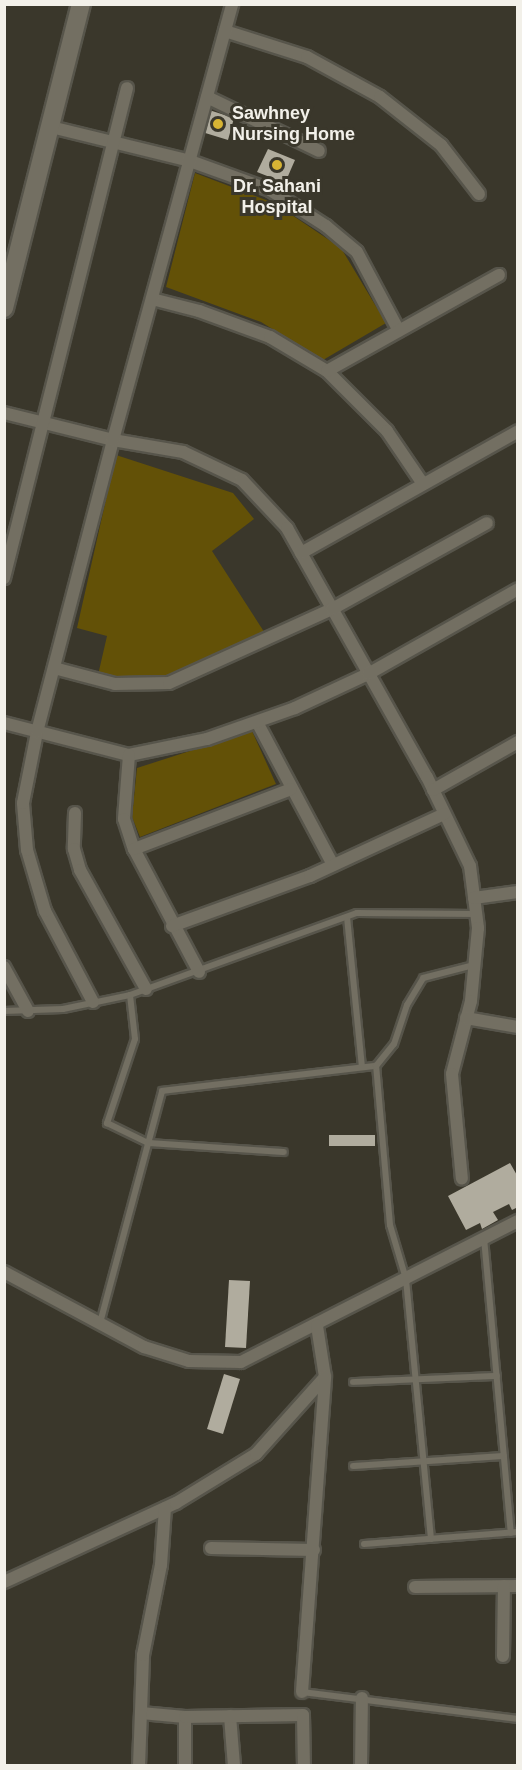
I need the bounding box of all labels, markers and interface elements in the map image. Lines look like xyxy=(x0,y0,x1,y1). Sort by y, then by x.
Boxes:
place label: Sawhney Nursing Home xyxy=(232,103,355,146)
marker: Sawhney Nursing Home xyxy=(209,115,227,133)
marker: Dr. Sahani Hospital xyxy=(268,156,286,174)
place label: Dr. Sahani Hospital xyxy=(233,176,321,219)

